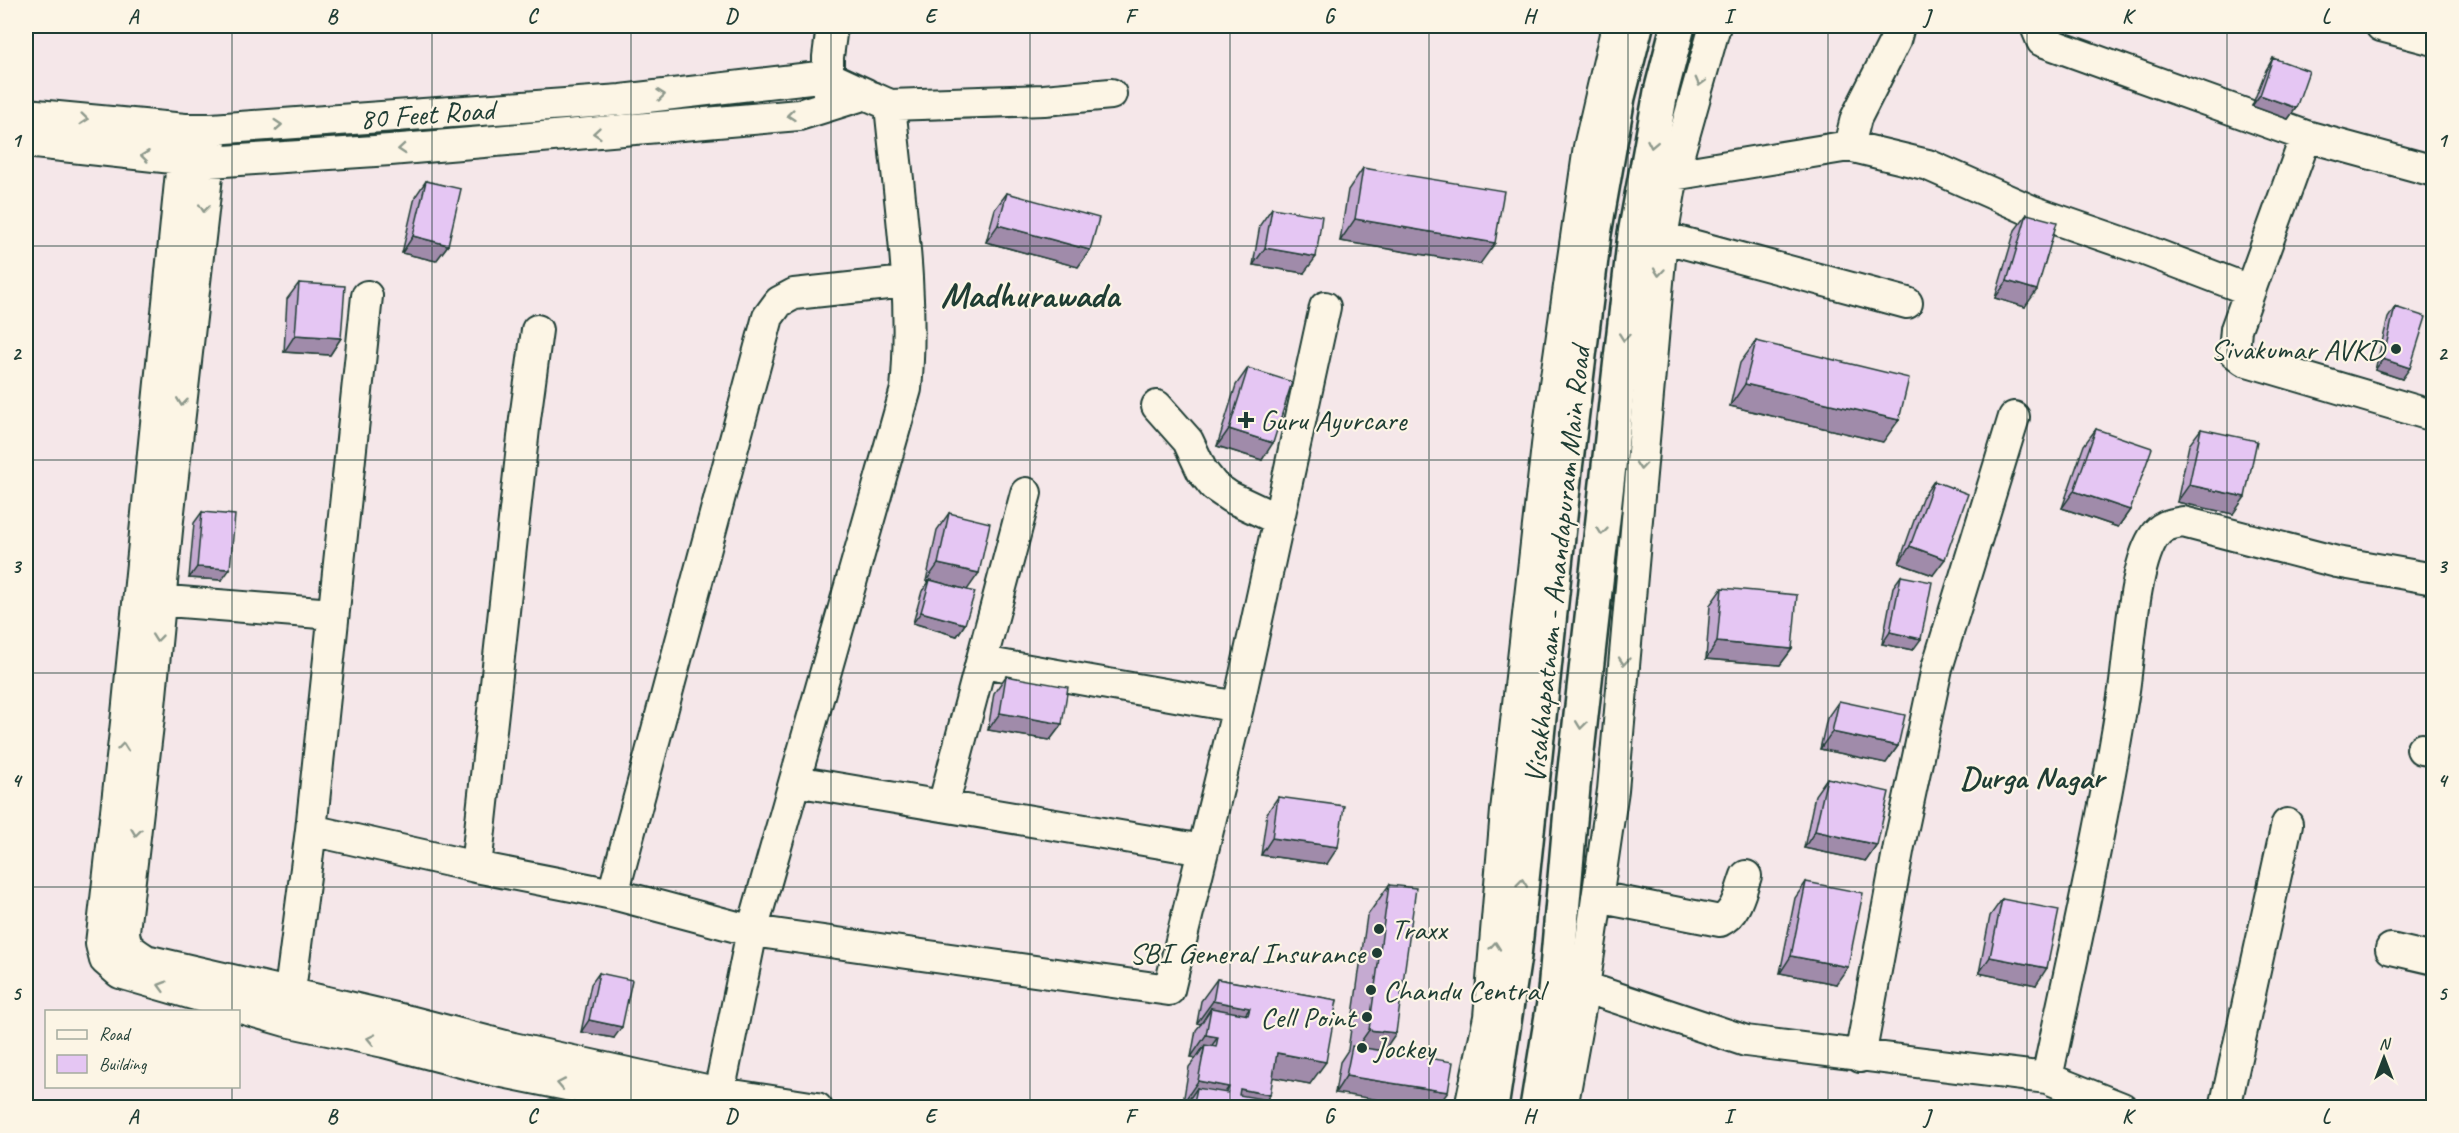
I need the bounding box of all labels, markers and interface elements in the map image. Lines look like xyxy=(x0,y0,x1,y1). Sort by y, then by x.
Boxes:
text: A xyxy=(128,4,140,29)
text: B xyxy=(327,4,339,29)
text: C xyxy=(527,4,539,29)
text: D xyxy=(725,4,739,29)
text: E xyxy=(925,4,939,29)
text: F xyxy=(1125,4,1139,29)
text: G xyxy=(1324,4,1337,29)
text: H xyxy=(1523,4,1538,29)
text: I xyxy=(1724,4,1737,29)
text: J xyxy=(1922,4,1934,29)
text: K xyxy=(2122,4,2136,29)
text: L xyxy=(2322,4,2332,29)
one-way arrow xyxy=(1694,77,1707,87)
one-way arrow xyxy=(656,89,665,102)
street label: 80 Feet Road xyxy=(359,90,500,138)
one-way arrow xyxy=(786,109,796,121)
one-way arrow xyxy=(79,112,88,125)
one-way arrow xyxy=(274,118,283,131)
one-way arrow xyxy=(592,126,601,139)
text: 1 xyxy=(12,128,23,153)
text: 1 xyxy=(2438,128,2449,153)
one-way arrow xyxy=(1646,139,1658,149)
one-way arrow xyxy=(398,142,407,155)
one-way arrow xyxy=(141,150,150,163)
one-way arrow xyxy=(198,204,211,213)
one-way arrow xyxy=(1653,268,1666,277)
district label: Madhurawada xyxy=(941,272,1123,318)
place label: Sivakumar AVKD xyxy=(2210,330,2387,368)
one-way arrow xyxy=(1618,332,1630,342)
text: 2 xyxy=(12,341,23,366)
street label: Visakhapatnam - Anandapuram Main Road xyxy=(1515,341,1599,785)
text: 2 xyxy=(2438,341,2449,366)
marker: Sivakumar AVKD xyxy=(2389,342,2403,356)
one-way arrow xyxy=(177,398,189,407)
place label: Guru Ayurcare xyxy=(1260,401,1409,439)
marker: Guru Ayurcare xyxy=(1237,411,1255,429)
one-way arrow xyxy=(1635,462,1648,471)
one-way arrow xyxy=(1597,526,1609,535)
text: 3 xyxy=(12,554,23,579)
text: 3 xyxy=(2438,554,2449,579)
one-way arrow xyxy=(151,633,164,642)
one-way arrow xyxy=(1618,656,1631,665)
one-way arrow xyxy=(1575,720,1587,729)
one-way arrow xyxy=(116,742,129,751)
district label: Durga Nagar xyxy=(1960,757,2107,798)
text: 4 xyxy=(12,768,24,793)
text: 4 xyxy=(2438,768,2450,793)
one-way arrow xyxy=(130,827,142,836)
one-way arrow xyxy=(1515,879,1528,888)
place label: Traxx xyxy=(1391,910,1449,948)
marker: Traxx xyxy=(1372,922,1386,936)
place label: SBI General Insurance xyxy=(1129,934,1367,972)
one-way arrow xyxy=(1488,942,1501,951)
marker: SBI General Insurance xyxy=(1370,946,1384,960)
place label: Chandu Central xyxy=(1383,971,1549,1009)
text: 5 xyxy=(12,981,23,1006)
one-way arrow xyxy=(157,981,168,993)
text: 5 xyxy=(2438,981,2449,1006)
marker: Chandu Central xyxy=(1364,983,1378,997)
place label: Cell Point xyxy=(1260,998,1358,1036)
legend xyxy=(45,1010,240,1088)
marker: Cell Point xyxy=(1360,1010,1374,1024)
text: Road xyxy=(99,1023,132,1045)
north arrow xyxy=(2354,1028,2414,1088)
place label: Jockey xyxy=(1372,1029,1438,1067)
one-way arrow xyxy=(366,1034,376,1047)
text: N xyxy=(2379,1034,2392,1054)
marker: Jockey xyxy=(1355,1041,1369,1055)
text: Building xyxy=(99,1053,148,1075)
one-way arrow xyxy=(556,1078,566,1091)
text: A xyxy=(128,1104,140,1129)
text: B xyxy=(327,1104,339,1129)
text: C xyxy=(527,1104,539,1129)
text: D xyxy=(725,1104,739,1129)
text: E xyxy=(925,1104,939,1129)
text: F xyxy=(1125,1104,1139,1129)
text: G xyxy=(1324,1104,1337,1129)
text: H xyxy=(1523,1104,1538,1129)
text: I xyxy=(1724,1104,1737,1129)
text: J xyxy=(1922,1104,1934,1129)
text: K xyxy=(2122,1104,2136,1129)
text: L xyxy=(2322,1104,2332,1129)

